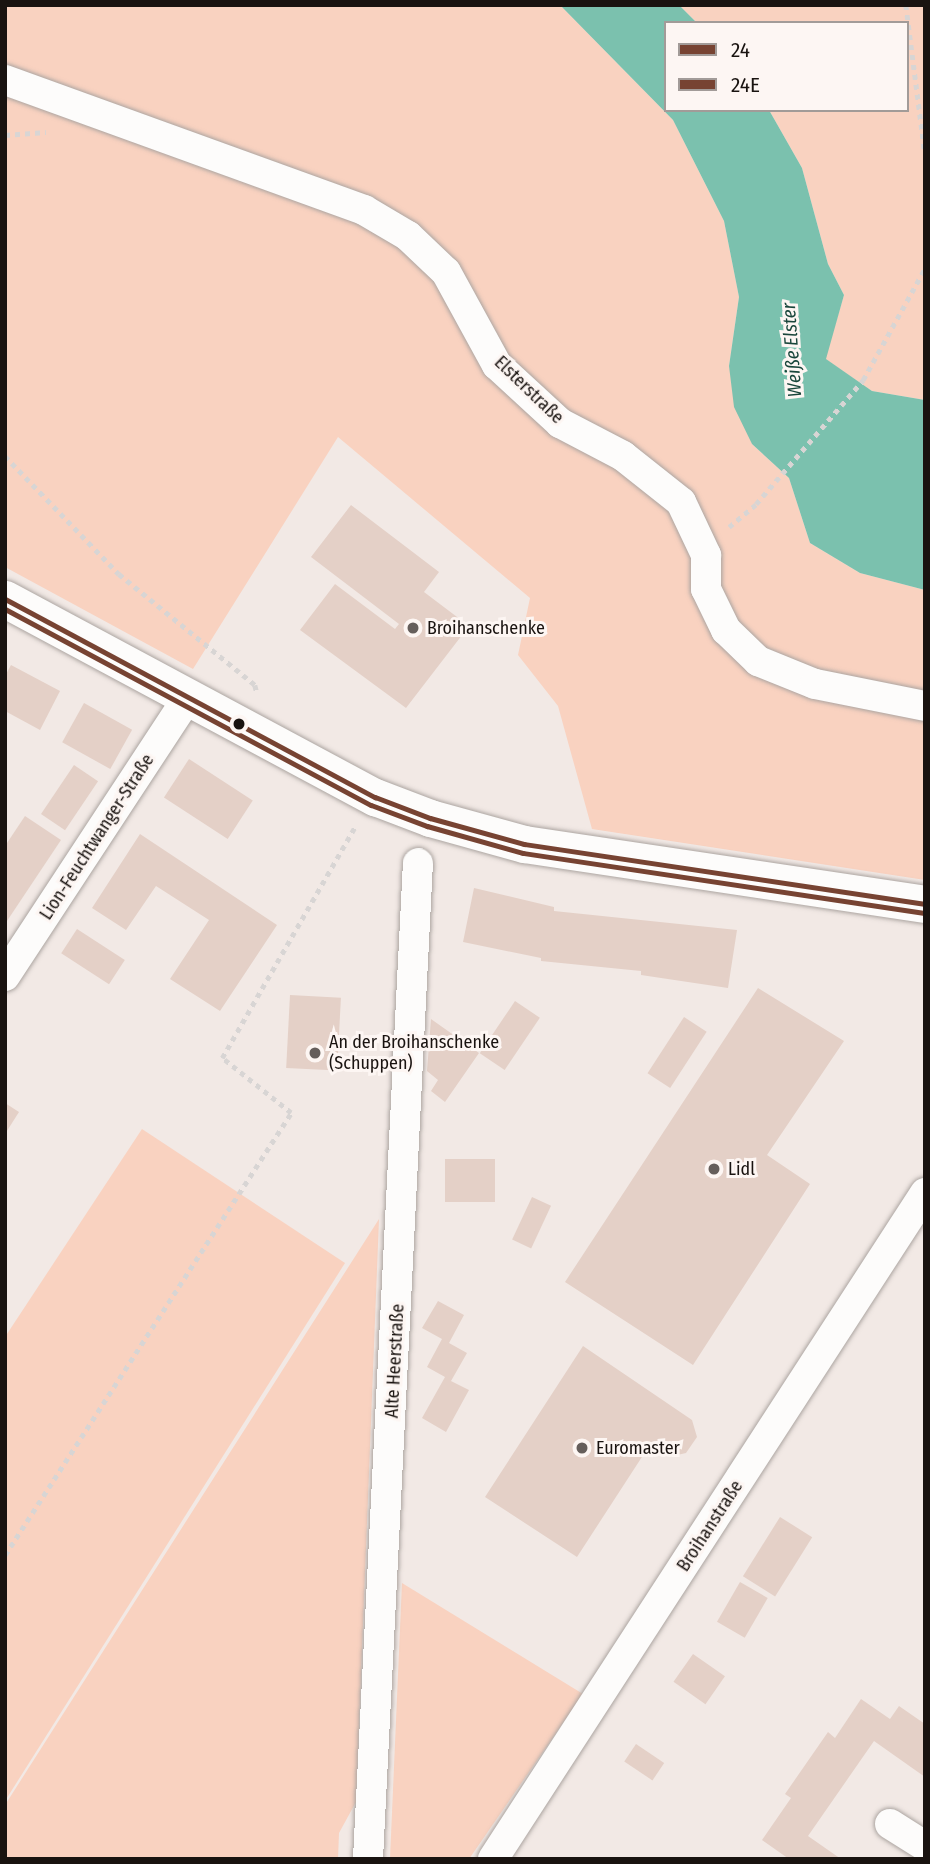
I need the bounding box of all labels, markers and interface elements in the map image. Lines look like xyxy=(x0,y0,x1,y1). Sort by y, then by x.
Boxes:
legend xyxy=(664,21,909,112)
text: 24 xyxy=(731,37,750,63)
text: 24E xyxy=(731,72,760,98)
water label: Weiße Elster xyxy=(777,302,807,398)
street label: Elsterstraße xyxy=(490,352,568,428)
place label: Broihanschenke xyxy=(427,617,545,639)
marker: Broihanschenke xyxy=(405,620,421,636)
unlabelled marker xyxy=(232,717,246,731)
street label: Lion-Feuchtwanger-Straße xyxy=(35,750,159,924)
place label: An der Broihanschenke (Schuppen) xyxy=(329,1032,499,1074)
marker: An der Broihanschenke (Schuppen) xyxy=(307,1045,323,1061)
place label: Lidl xyxy=(728,1158,755,1180)
marker: Lidl xyxy=(706,1161,722,1177)
street label: Alte Heerstraße xyxy=(381,1303,409,1419)
place label: Euromaster xyxy=(596,1437,680,1459)
marker: Euromaster xyxy=(574,1440,590,1456)
street label: Broihanstraße xyxy=(673,1476,747,1576)

